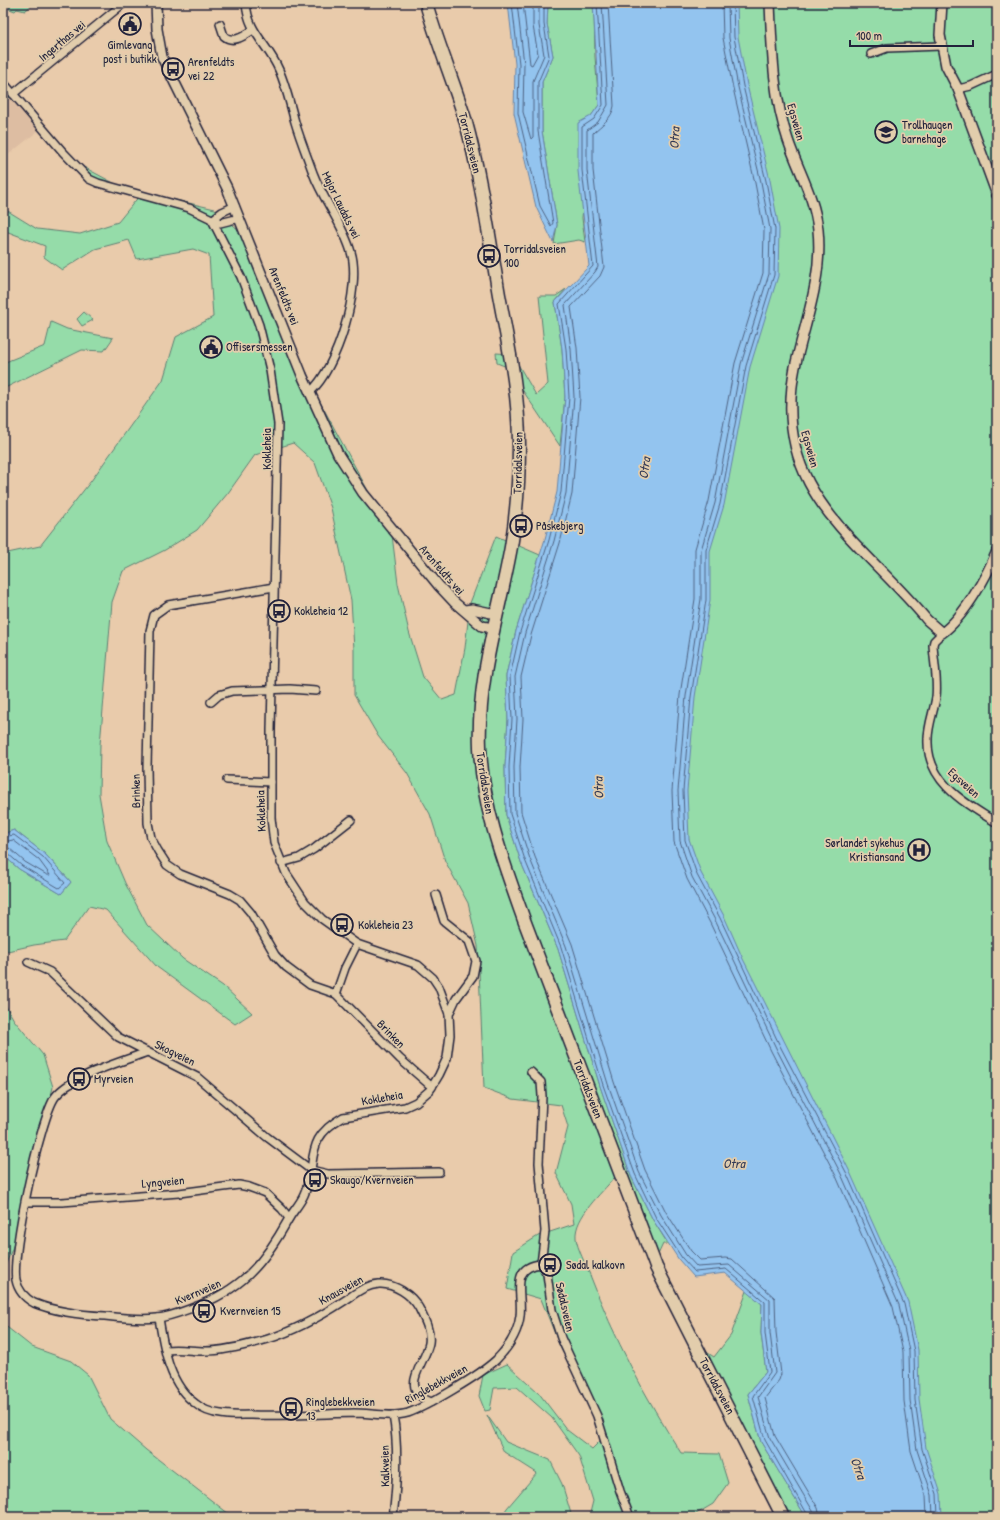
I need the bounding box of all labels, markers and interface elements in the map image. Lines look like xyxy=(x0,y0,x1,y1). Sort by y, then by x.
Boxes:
public building icon: Gimlevang post i butikk xyxy=(117,11,143,37)
street label: Ingerthas vei xyxy=(35,16,89,65)
scale bar xyxy=(850,22,973,48)
text: 100 m xyxy=(856,27,882,44)
place label: Gimlevang post i butikk xyxy=(103,36,157,67)
place label: Arenfeldts vei 22 xyxy=(188,53,235,84)
bus stop icon: Arenfeldts vei 22 xyxy=(160,56,186,82)
street label: Egsveien xyxy=(783,101,810,142)
street label: Torridalsveien xyxy=(455,111,486,175)
place label: Trollhaugen barnehage xyxy=(902,116,952,147)
school or university icon: Trollhaugen barnehage xyxy=(873,119,899,145)
water label: Otra xyxy=(664,125,684,149)
street label: Major Laudals vei xyxy=(318,168,365,241)
place label: Torridalsveien 100 xyxy=(504,240,566,271)
bus stop icon: Torridalsveien 100 xyxy=(476,243,502,269)
street label: Arenfeldts vei xyxy=(265,264,304,327)
public building icon: Offisersmessen xyxy=(198,334,224,360)
place label: Offisersmessen xyxy=(226,338,293,355)
street label: Kokleheia xyxy=(258,428,275,470)
street label: Egsveien xyxy=(797,428,824,469)
street label: Torridalsveien xyxy=(508,432,527,494)
water label: Otra xyxy=(634,454,655,480)
bus stop icon: Påskebjerg xyxy=(508,513,534,539)
place label: Påskebjerg xyxy=(536,517,583,534)
street label: Arenfeldts vei xyxy=(416,541,469,598)
bus stop icon: Kokleheia 12 xyxy=(266,598,292,624)
place label: Kokleheia 12 xyxy=(294,602,348,619)
street label: Torridalsveien xyxy=(472,751,499,815)
street label: Egsveien xyxy=(945,764,984,802)
street label: Brinken xyxy=(127,774,144,808)
water label: Otra xyxy=(588,775,608,799)
street label: Kokleheia xyxy=(251,790,270,832)
place label: Sørlandet sykehus Kristiansand xyxy=(825,834,904,865)
hospital icon: Sørlandet sykehus Kristiansand xyxy=(906,837,932,863)
bus stop icon: Kokleheia 23 xyxy=(329,912,355,938)
place label: Kokleheia 23 xyxy=(358,916,413,933)
street label: Brinken xyxy=(373,1016,409,1052)
street label: Skogveien xyxy=(152,1035,198,1070)
street label: Torridalsveien xyxy=(569,1057,608,1121)
bus stop icon: Myrveien xyxy=(66,1066,92,1092)
place label: Myrveien xyxy=(94,1070,133,1087)
street label: Kokleheia xyxy=(360,1086,404,1109)
water label: Otra xyxy=(723,1154,747,1172)
bus stop icon: Skaugo/Kvernveien xyxy=(302,1167,328,1193)
street label: Lyngveien xyxy=(141,1171,185,1192)
place label: Skaugo/Kvernveien xyxy=(330,1171,414,1188)
bus stop icon: Sødal kalkovn xyxy=(537,1252,563,1278)
place label: Sødal kalkovn xyxy=(566,1256,625,1273)
street label: Knausveien xyxy=(316,1270,366,1309)
street label: Kvernveien xyxy=(172,1274,223,1309)
street label: Sødalsveien xyxy=(552,1281,579,1333)
bus stop icon: Kvernveien 15 xyxy=(191,1298,217,1324)
place label: Kvernveien 15 xyxy=(220,1302,281,1319)
street label: Torridalsveien xyxy=(695,1354,740,1417)
street label: Ringlebekkveien xyxy=(401,1359,470,1408)
place label: Ringlebekkveien 13 xyxy=(306,1393,375,1424)
bus stop icon: Ringlebekkveien 13 xyxy=(278,1396,304,1422)
street label: Kalkveien xyxy=(376,1445,393,1487)
water label: Otra xyxy=(847,1455,872,1483)

